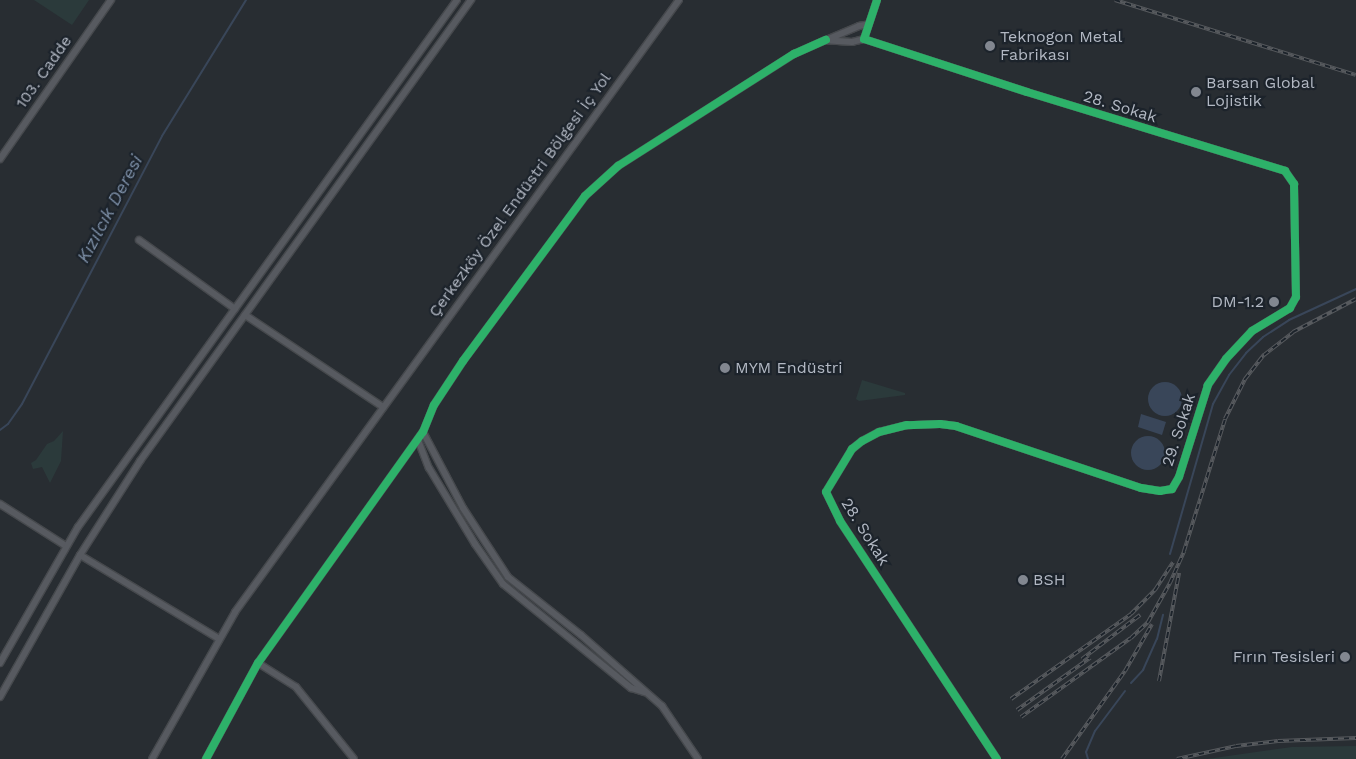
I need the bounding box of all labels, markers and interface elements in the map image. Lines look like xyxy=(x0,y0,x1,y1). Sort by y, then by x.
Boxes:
place label: Teknogon Metal Fabrikası xyxy=(1000,27,1122,65)
street label: 103. Cadde xyxy=(12,32,76,112)
marker: Teknogon Metal Fabrikası xyxy=(984,40,996,52)
street label: Çerkezköy Özel Endüstri Bölgesi İç Yol xyxy=(424,69,616,321)
place label: Barsan Global Lojistik xyxy=(1206,73,1315,111)
marker: Barsan Global Lojistik xyxy=(1190,86,1202,98)
street label: 28. Sokak xyxy=(1081,87,1159,127)
water label: Kızılcık Deresi xyxy=(72,151,148,267)
place label: DM-1.2 xyxy=(1211,292,1264,312)
marker: DM-1.2 xyxy=(1268,296,1280,308)
place label: MYM Endüstri xyxy=(735,358,843,378)
marker: MYM Endüstri xyxy=(719,362,731,374)
street label: 29. Sokak xyxy=(1158,391,1200,469)
street label: 28. Sokak xyxy=(837,495,893,569)
place label: BSH xyxy=(1033,570,1065,590)
marker: BSH xyxy=(1017,574,1029,586)
place label: Fırın Tesisleri xyxy=(1232,647,1335,667)
marker: Fırın Tesisleri xyxy=(1339,651,1351,663)

